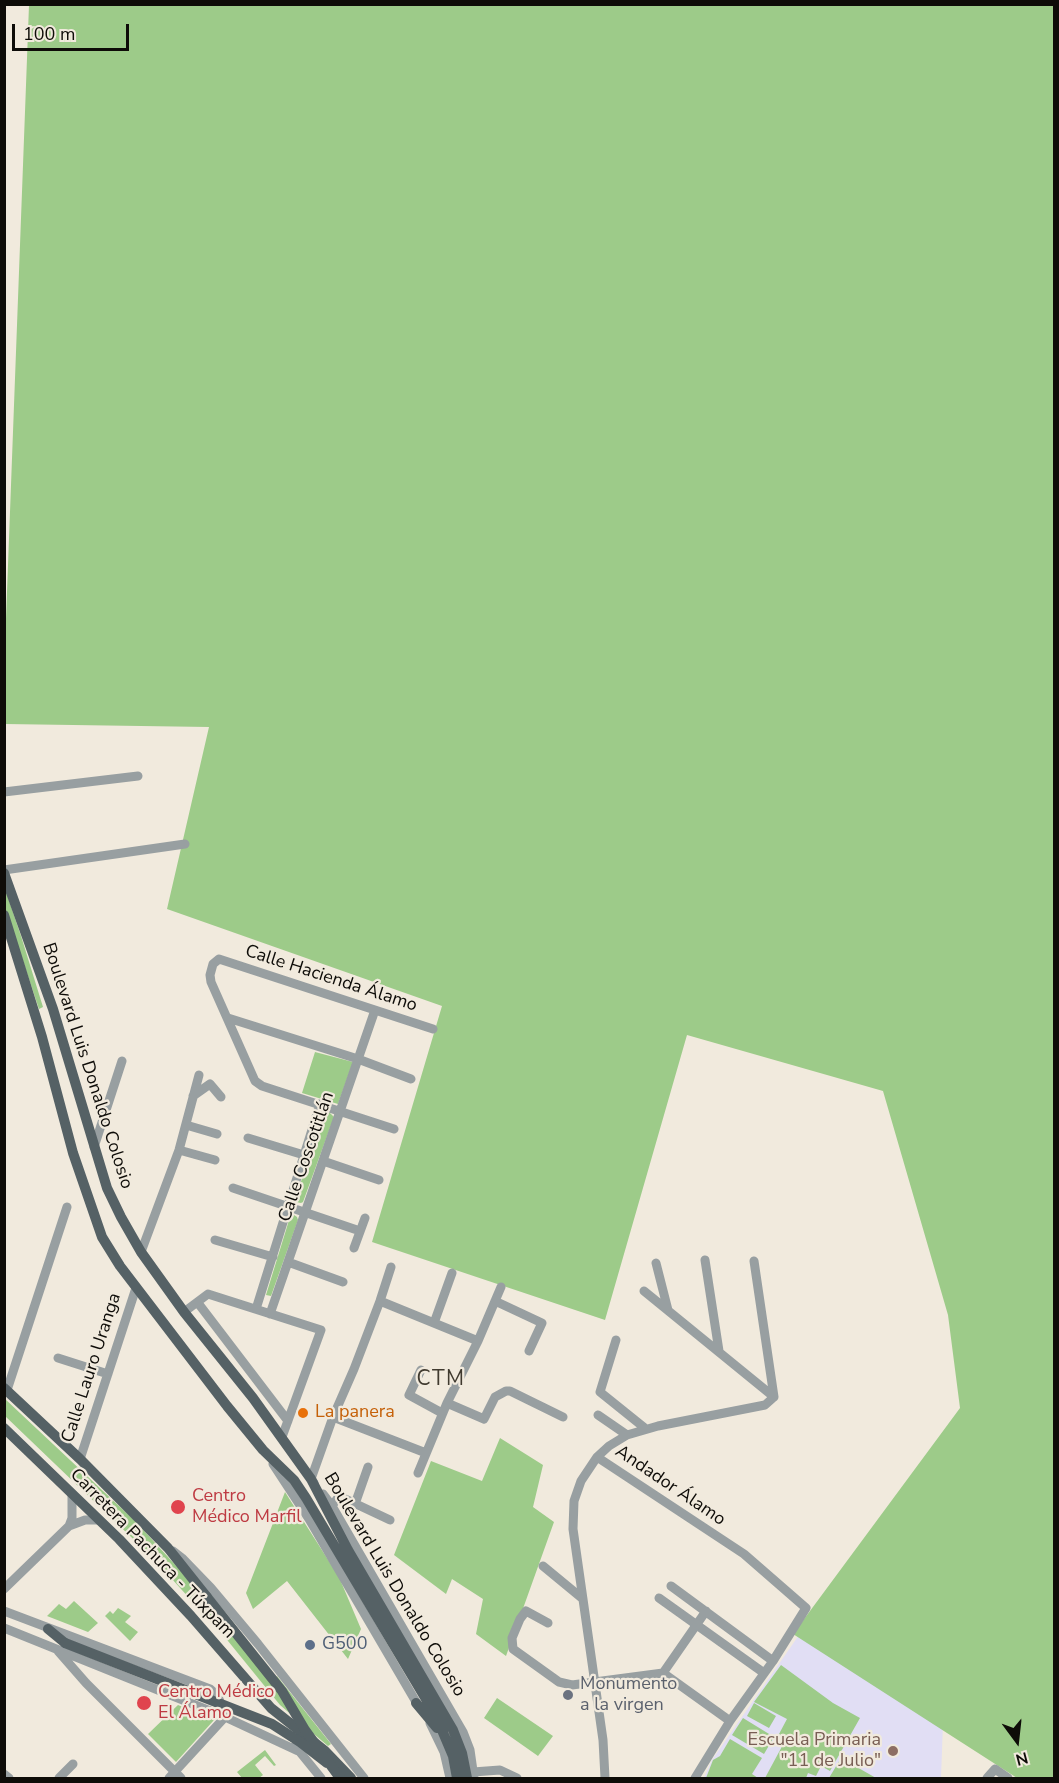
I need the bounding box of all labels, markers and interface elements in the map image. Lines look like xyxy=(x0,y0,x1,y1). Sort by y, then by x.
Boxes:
scale bar xyxy=(15,12,132,50)
text: 100 m xyxy=(23,22,75,46)
street label: Boulevard Luis Donaldo Colosio xyxy=(37,940,137,1192)
street label: Calle Hacienda Álamo xyxy=(242,941,420,1017)
street label: Calle Coscotitlán xyxy=(275,1089,339,1225)
street label: Calle Lauro Uranga xyxy=(58,1291,126,1445)
district label: CTM xyxy=(416,1367,466,1393)
place label: La panera xyxy=(315,1402,395,1424)
marker: La panera xyxy=(296,1406,310,1420)
street label: Andador Álamo xyxy=(611,1441,729,1531)
street label: Carretera Pachuca - Túxpam xyxy=(65,1464,239,1644)
street label: Boulevard Luis Donaldo Colosio xyxy=(318,1469,470,1701)
place label: Centro Médico Marfil xyxy=(192,1486,302,1528)
marker: Centro Médico Marfil xyxy=(169,1498,187,1516)
place label: G500 xyxy=(322,1634,367,1656)
marker: G500 xyxy=(303,1638,317,1652)
place label: Monumento a la virgen xyxy=(580,1674,677,1716)
place label: Centro Médico El Álamo xyxy=(158,1682,274,1724)
marker: Monumento a la virgen xyxy=(561,1688,575,1702)
marker: Centro Médico El Álamo xyxy=(135,1694,153,1712)
north arrow xyxy=(987,1711,1047,1771)
place label: Escuela Primaria "11 de Julio" xyxy=(748,1730,881,1772)
marker: Escuela Primaria "11 de Julio" xyxy=(886,1744,900,1758)
text: N xyxy=(1013,1746,1030,1771)

